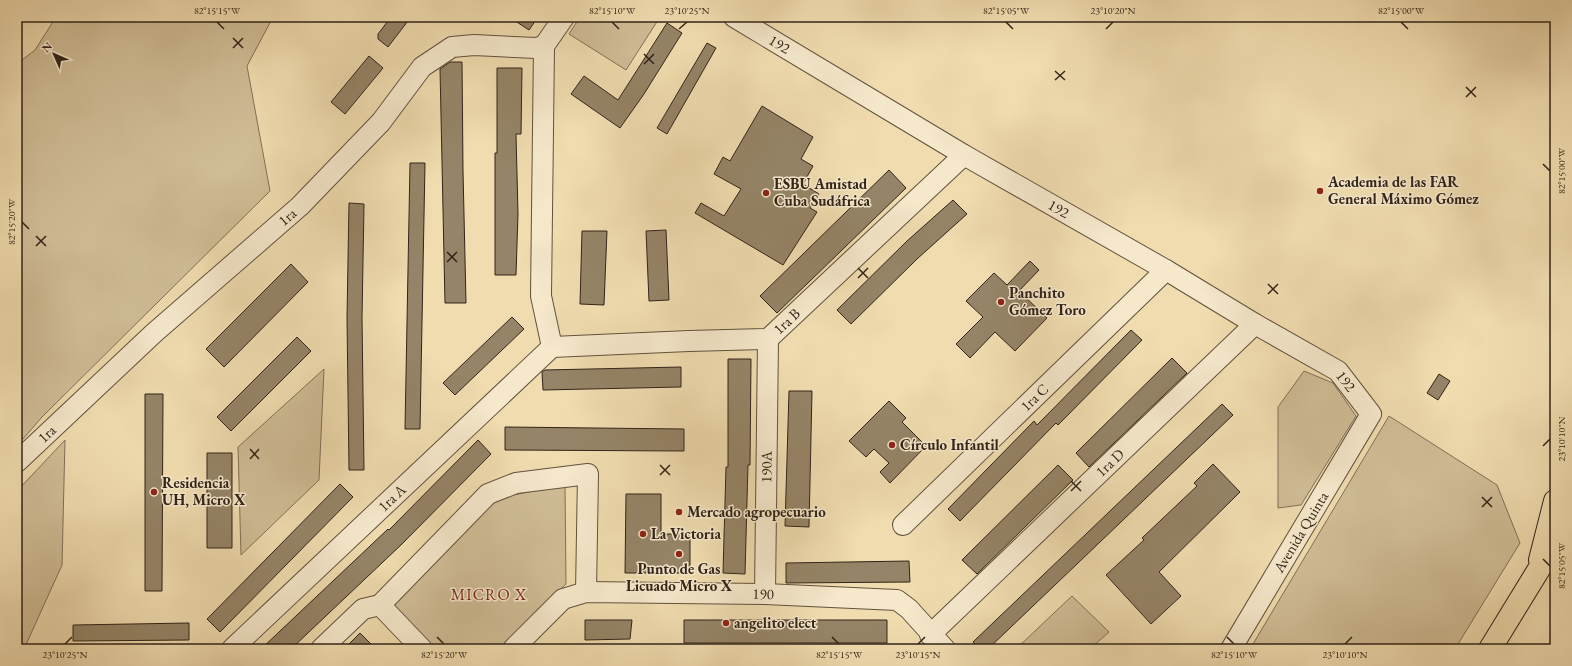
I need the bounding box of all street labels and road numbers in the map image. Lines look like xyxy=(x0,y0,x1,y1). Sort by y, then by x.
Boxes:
street label: 192 xyxy=(766,30,795,58)
street label: 192 xyxy=(1045,195,1074,222)
street label: 1ra xyxy=(274,203,300,230)
street label: 1ra B xyxy=(769,304,804,338)
street label: 192 xyxy=(1332,367,1361,396)
street label: 1ra C xyxy=(1016,379,1052,415)
street label: 1ra xyxy=(33,420,60,447)
street label: 1ra D xyxy=(1091,444,1128,481)
street label: 190A xyxy=(756,450,776,483)
street label: 1ra A xyxy=(374,479,410,515)
street label: Avenida Quinta xyxy=(1268,488,1332,577)
street label: 190 xyxy=(752,584,774,603)

